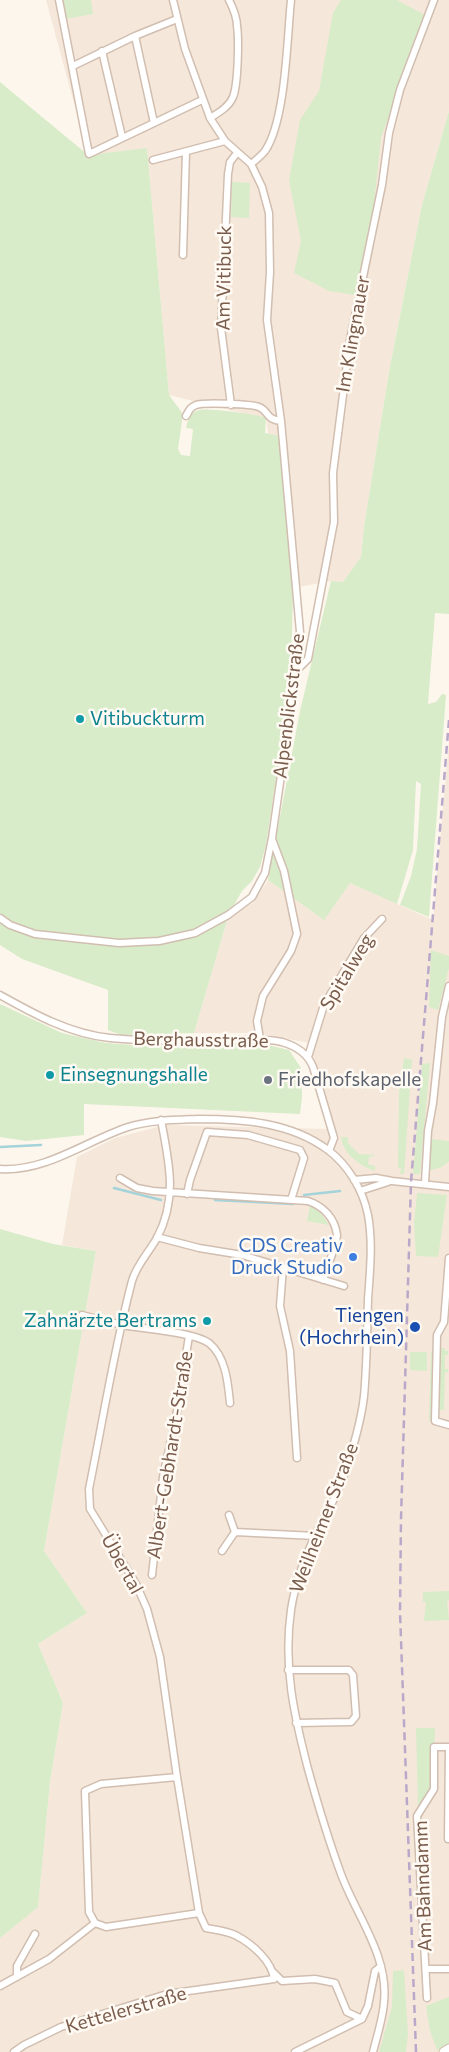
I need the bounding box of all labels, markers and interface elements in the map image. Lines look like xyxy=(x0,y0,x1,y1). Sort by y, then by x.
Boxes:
street label: Am Vitibuck xyxy=(212,225,236,331)
street label: Im Klingnauer xyxy=(332,274,374,394)
street label: Alpenblickstraße xyxy=(269,632,309,780)
place label: Vitibuckturm xyxy=(90,708,205,730)
marker: Vitibuckturm xyxy=(74,713,86,725)
street label: Spitalweg xyxy=(315,930,379,1014)
street label: Berghausstraße xyxy=(133,1027,269,1053)
place label: Einsegnungshalle xyxy=(60,1064,208,1086)
marker: Einsegnungshalle xyxy=(44,1069,56,1081)
place label: Friedhofskapelle xyxy=(278,1069,421,1091)
marker: Friedhofskapelle xyxy=(262,1074,274,1086)
place label: CDS Creativ Druck Studio xyxy=(231,1235,343,1279)
marker: CDS Creativ Druck Studio xyxy=(347,1251,359,1263)
place label: Tiengen (Hochrhein) xyxy=(299,1305,404,1349)
place label: Zahnärzte Bertrams xyxy=(24,1310,197,1332)
marker: Zahnärzte Bertrams xyxy=(201,1315,213,1327)
marker: Tiengen (Hochrhein) xyxy=(408,1320,422,1334)
street label: Albert-Gebhardt-Straße xyxy=(142,1349,198,1561)
street label: Weilheimer Straße xyxy=(285,1440,363,1596)
street label: Übertal xyxy=(96,1530,148,1598)
street label: Am Bahndamm xyxy=(409,1820,437,1952)
street label: Kettelerstraße xyxy=(63,1982,189,2038)

